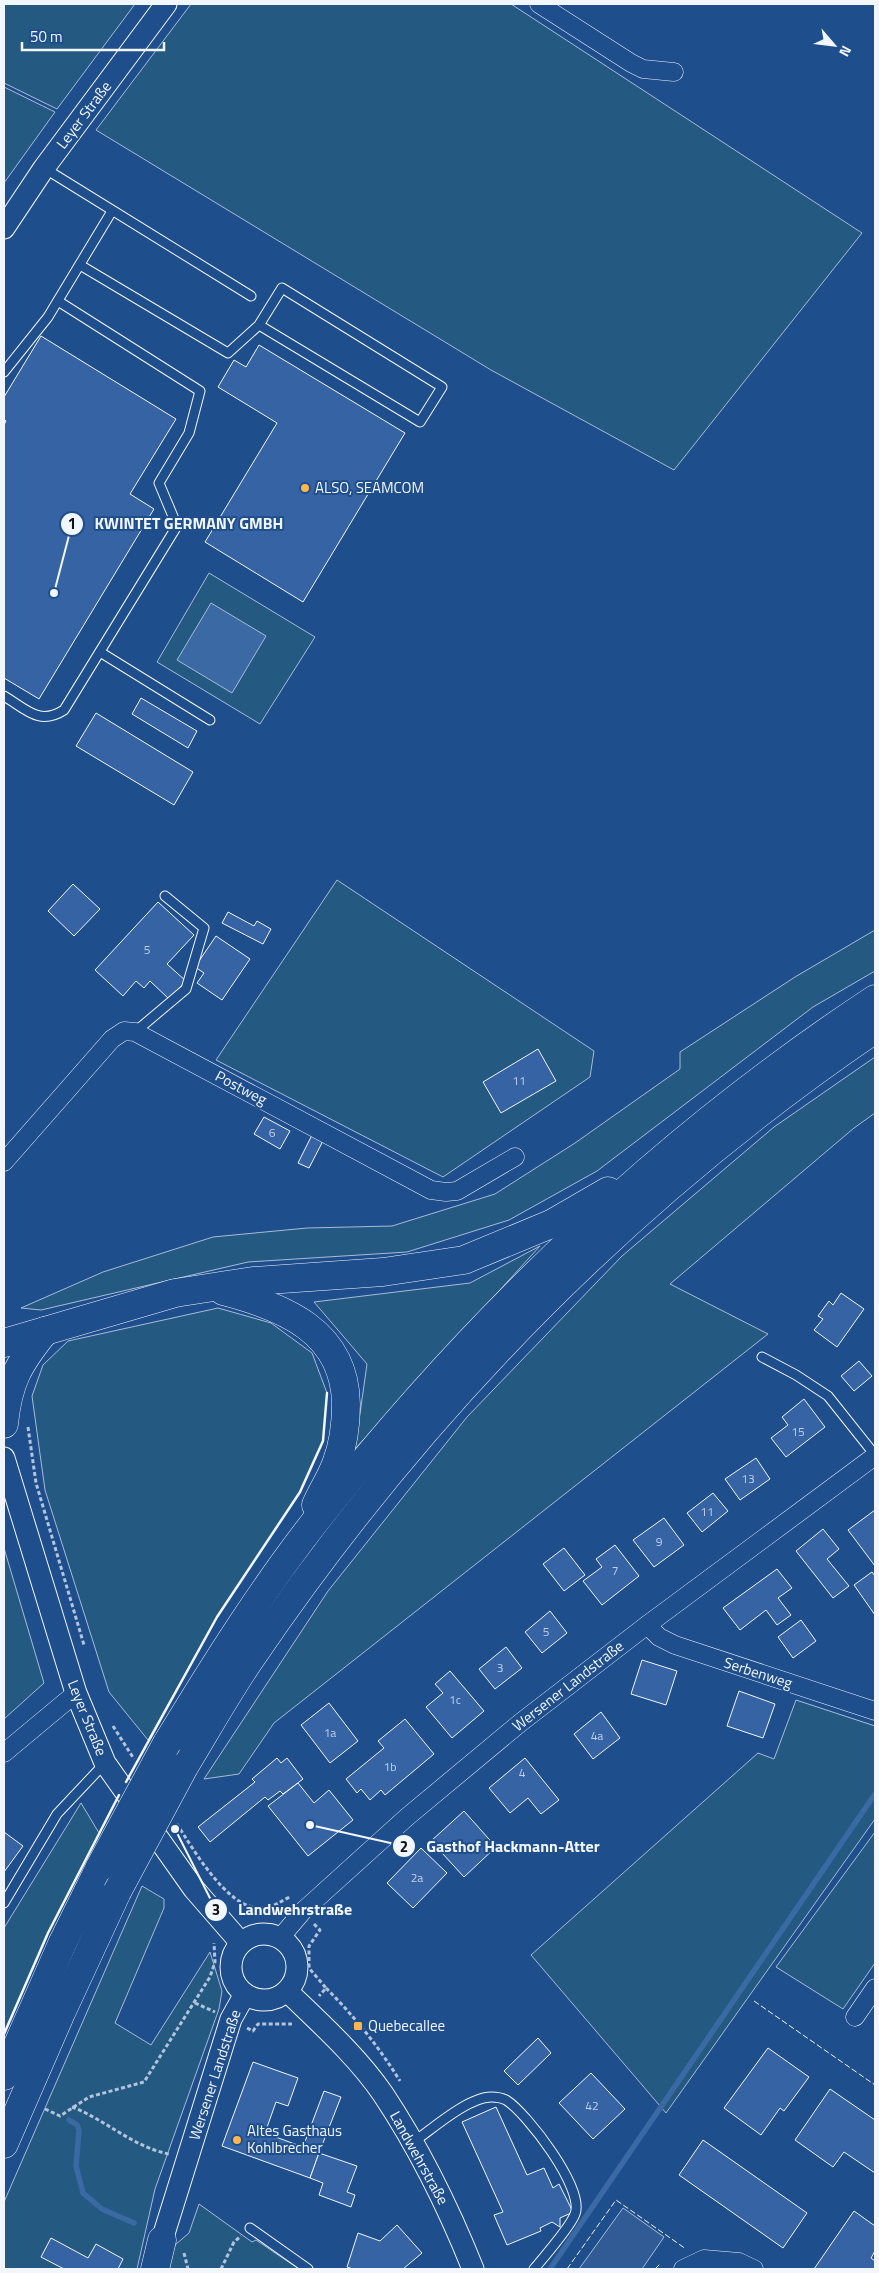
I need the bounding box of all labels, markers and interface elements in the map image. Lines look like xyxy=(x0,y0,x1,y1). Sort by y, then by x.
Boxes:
scale bar xyxy=(22,20,165,52)
north arrow xyxy=(809,20,859,70)
text: 50 m xyxy=(30,25,63,48)
text: N xyxy=(834,42,857,61)
street label: Leyer Straße xyxy=(50,76,117,154)
place label: ALSO, SEAMCOM xyxy=(315,476,424,499)
marker: ALSO, SEAMCOM xyxy=(299,482,311,494)
callout: KWINTET GERMANY GMBH xyxy=(60,508,294,539)
text: KWINTET GERMANY GMBH xyxy=(95,511,283,535)
text: 1 xyxy=(68,512,76,535)
house number: 5 xyxy=(144,940,151,959)
street label: Postweg xyxy=(211,1064,271,1111)
house number: 11 xyxy=(512,1071,526,1090)
house number: 6 xyxy=(269,1123,276,1142)
house number: 15 xyxy=(791,1422,805,1441)
house number: 13 xyxy=(741,1469,755,1488)
house number: 11 xyxy=(700,1502,714,1521)
house number: 9 xyxy=(656,1532,663,1551)
house number: 7 xyxy=(612,1561,618,1580)
house number: 5 xyxy=(543,1622,550,1641)
street label: Wersener Landstraße xyxy=(507,1635,628,1737)
street label: Serbenweg xyxy=(721,1651,796,1695)
house number: 3 xyxy=(497,1658,503,1677)
street label: Leyer Straße xyxy=(62,1676,113,1759)
house number: 1c xyxy=(449,1690,461,1709)
house number: 1a xyxy=(324,1723,336,1742)
house number: 4a xyxy=(591,1726,603,1745)
house number: 1b xyxy=(383,1757,397,1776)
house number: 4 xyxy=(519,1763,526,1782)
callout: Gasthof Hackmann-Atter xyxy=(392,1831,610,1862)
text: Gasthof Hackmann-Atter xyxy=(426,1834,600,1858)
text: 2 xyxy=(400,1835,408,1858)
house number: 2a xyxy=(411,1868,423,1887)
callout: Landwehrstraße xyxy=(203,1894,362,1925)
text: Landwehrstraße xyxy=(238,1897,352,1921)
text: 3 xyxy=(212,1898,220,1921)
street label: Wersener Landstraße xyxy=(183,2007,247,2143)
place label: Quebecallee xyxy=(368,2014,445,2037)
marker: Quebecallee xyxy=(352,2020,364,2032)
house number: 42 xyxy=(585,2096,599,2115)
street label: Landwehrstraße xyxy=(384,2107,455,2209)
place label: Altes Gasthaus Kohlbrecher xyxy=(247,2119,342,2159)
marker: Altes Gasthaus Kohlbrecher xyxy=(231,2134,243,2146)

